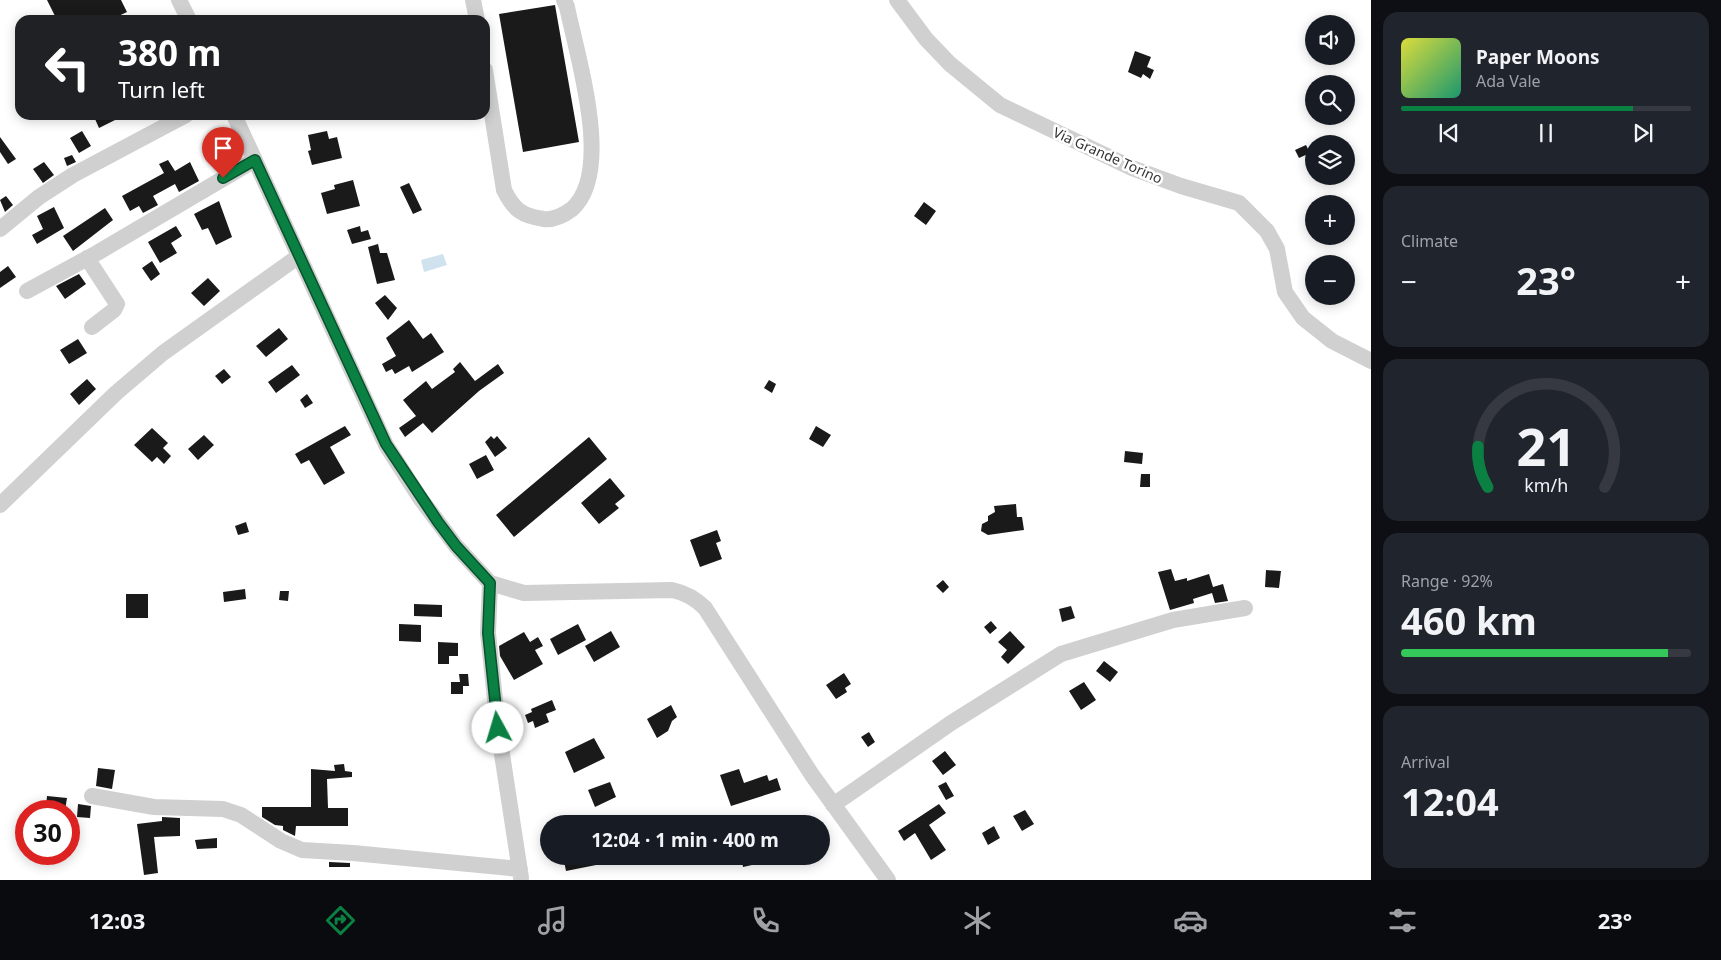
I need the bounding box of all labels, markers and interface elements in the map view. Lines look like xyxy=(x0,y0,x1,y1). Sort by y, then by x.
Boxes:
map controls xyxy=(1305,15,1355,305)
button: sound xyxy=(1305,15,1355,65)
text: 380 m xyxy=(118,29,221,76)
icon: left xyxy=(35,35,100,100)
text: Paper Moons xyxy=(1476,44,1600,70)
text: Ada Vale xyxy=(1476,70,1541,92)
text: Turn left xyxy=(118,74,205,104)
button: search xyxy=(1305,75,1355,125)
icon: previous xyxy=(1435,119,1463,147)
icon: pause xyxy=(1532,119,1560,147)
icon: next xyxy=(1629,119,1657,147)
street label: Via Grande Torino xyxy=(1050,122,1166,188)
pin xyxy=(202,127,244,178)
icon: arrive xyxy=(209,134,237,162)
button: layers xyxy=(1305,135,1355,185)
button: + xyxy=(1305,195,1355,245)
text: Climate xyxy=(1401,230,1458,252)
text: 23° xyxy=(1516,254,1576,306)
button: − xyxy=(1305,255,1355,305)
text: − xyxy=(1401,262,1417,300)
text: + xyxy=(1675,262,1691,300)
text: 21 xyxy=(1516,410,1576,481)
text: km/h xyxy=(1524,473,1568,497)
text: Range · 92% xyxy=(1401,570,1493,592)
text: 460 km xyxy=(1401,594,1537,646)
position arrow xyxy=(471,701,523,753)
text: Arrival xyxy=(1401,751,1450,773)
text: 12:04 xyxy=(1401,775,1499,827)
speed limit sign: 30 xyxy=(15,800,80,865)
text: 12:04 · 1 min · 400 m xyxy=(591,827,779,853)
icon: directions xyxy=(323,903,358,938)
icon: music xyxy=(535,903,570,938)
icon: phone xyxy=(748,903,783,938)
icon: climate xyxy=(960,903,995,938)
icon: car xyxy=(1173,903,1208,938)
icon: filters xyxy=(1385,903,1420,938)
text: 12:03 xyxy=(89,905,145,935)
text: 23° xyxy=(1598,905,1632,935)

